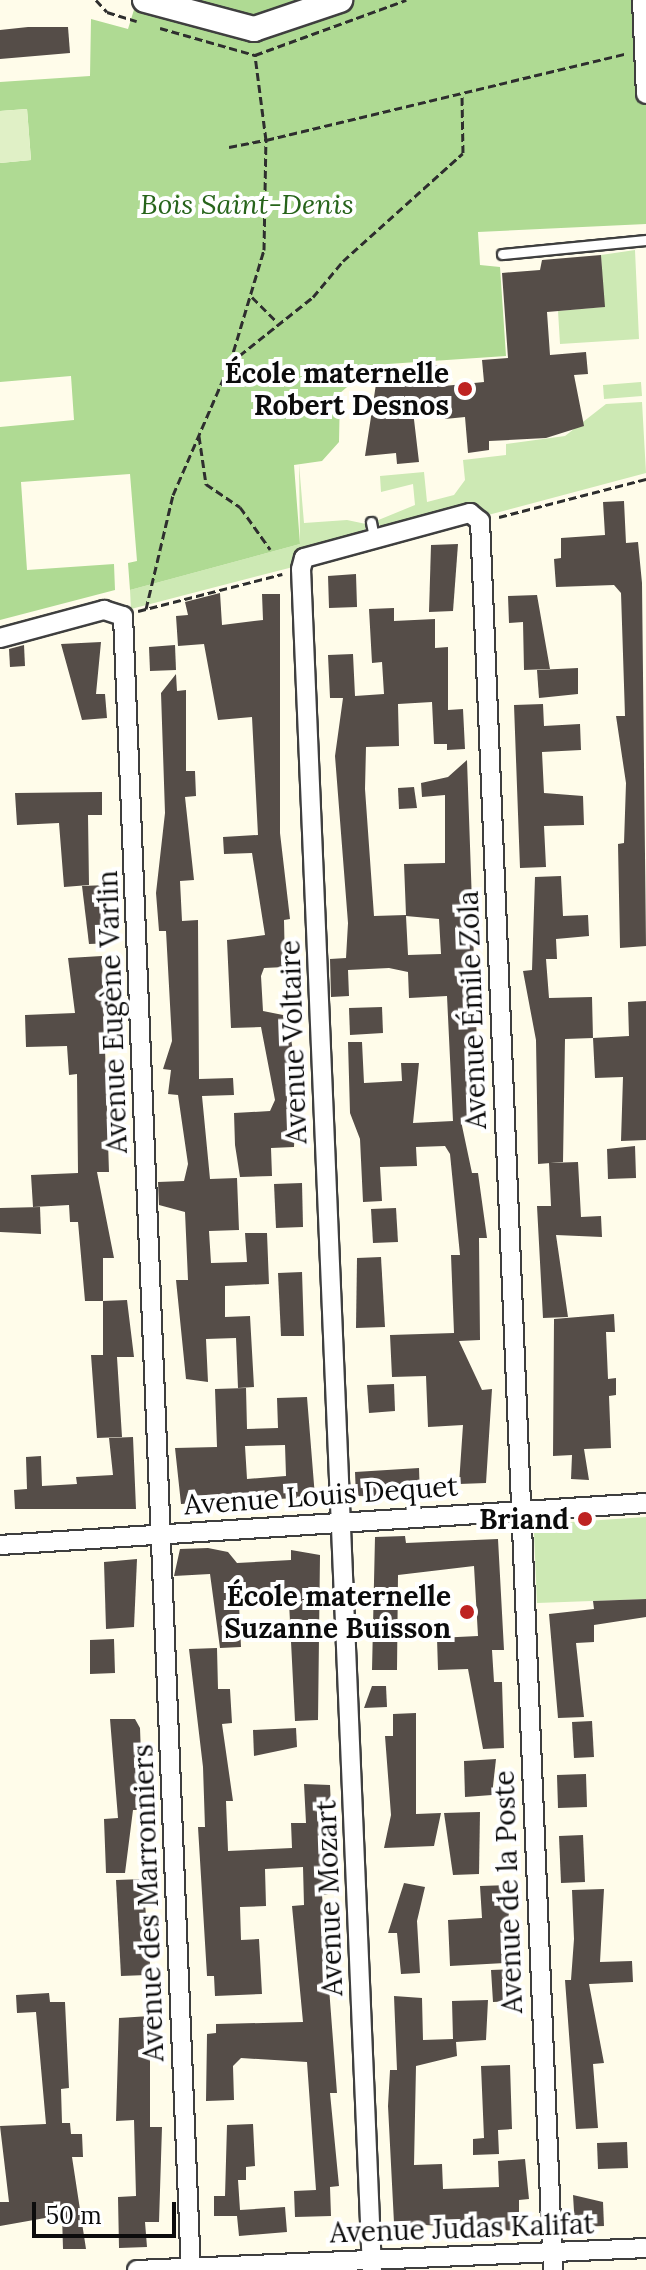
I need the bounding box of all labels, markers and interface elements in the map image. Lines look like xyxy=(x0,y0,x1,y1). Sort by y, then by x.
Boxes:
park label: Bois Saint-Denis xyxy=(140,187,354,221)
place label: École maternelle Robert Desnos xyxy=(224,356,449,422)
marker: École maternelle Robert Desnos xyxy=(456,380,474,398)
street label: Avenue Eugène Varlin xyxy=(90,870,134,1154)
street label: Avenue Émile Zola xyxy=(451,890,493,1130)
street label: Avenue Voltaire xyxy=(273,940,313,1144)
street label: Avenue Louis Dequet xyxy=(183,1469,459,1521)
place label: Briand xyxy=(479,1502,569,1536)
marker: Briand xyxy=(576,1510,594,1528)
place label: École maternelle Suzanne Buisson xyxy=(224,1579,451,1645)
marker: École maternelle Suzanne Buisson xyxy=(458,1603,476,1621)
street label: Avenue des Marronniers xyxy=(126,1744,170,2062)
street label: Avenue de la Poste xyxy=(487,1770,529,2014)
street label: Avenue Mozart xyxy=(309,1799,349,1997)
scale bar xyxy=(36,2186,180,2236)
text: 50 m xyxy=(46,2200,102,2231)
street label: Avenue Judas Kalifat xyxy=(329,2207,595,2249)

